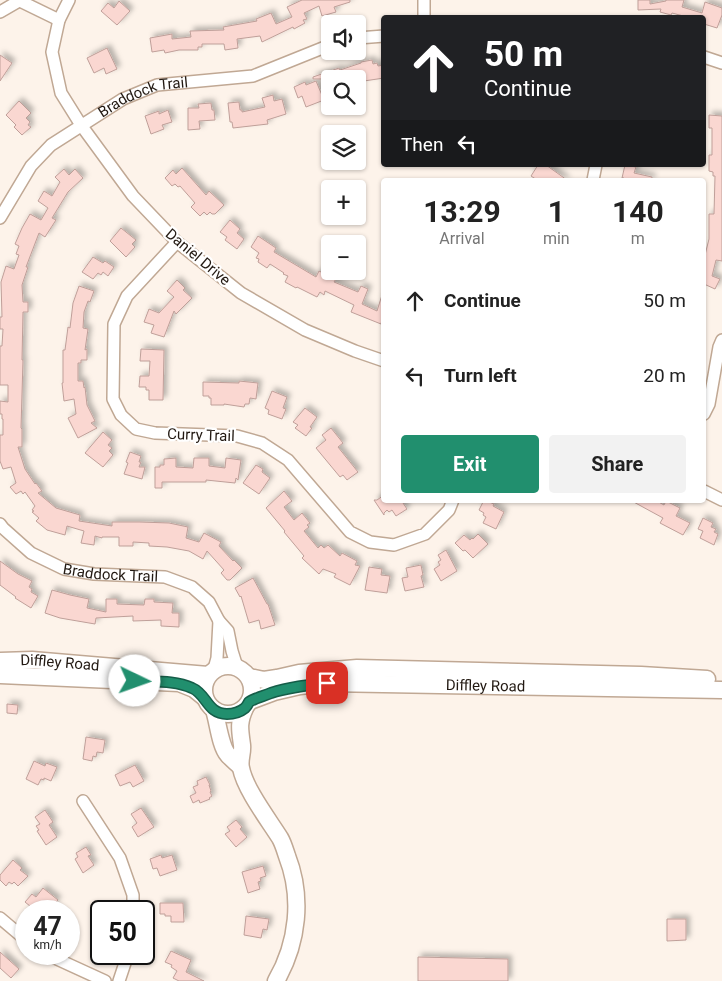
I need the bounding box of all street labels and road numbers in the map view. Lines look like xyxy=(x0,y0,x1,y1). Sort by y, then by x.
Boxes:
street label: Braddock Trail xyxy=(95,73,189,121)
street label: Daniel Drive xyxy=(162,225,234,289)
street label: Curry Trail xyxy=(167,425,235,445)
street label: Braddock Trail xyxy=(62,560,158,586)
street label: Diffley Road xyxy=(20,651,100,675)
street label: Diffley Road xyxy=(446,676,525,696)

